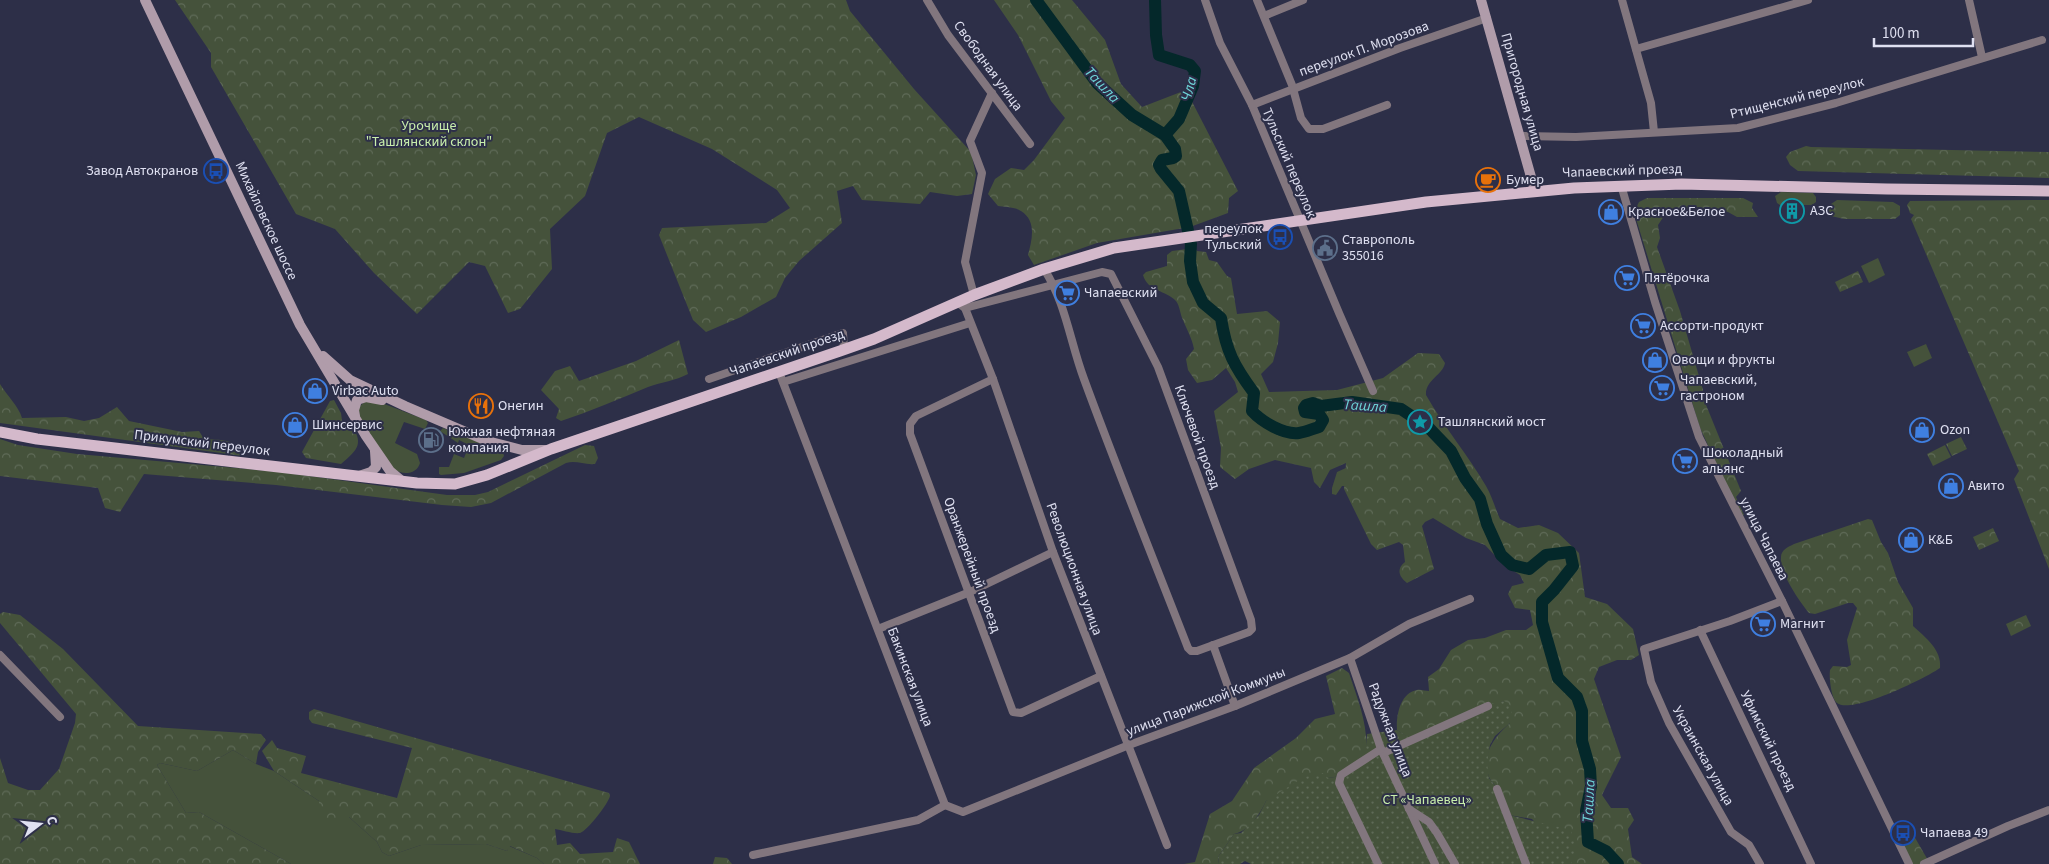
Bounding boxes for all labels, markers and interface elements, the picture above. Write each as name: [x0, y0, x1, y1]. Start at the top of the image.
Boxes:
scale bar: [1874, 15, 1973, 47]
street label: переулок П. Морозова: [1296, 16, 1432, 82]
street label: Свободная улица: [948, 17, 1028, 115]
text: 100 m: [1882, 23, 1920, 44]
street label: Пригородная улица: [1496, 31, 1548, 153]
water label: Ташла: [1079, 62, 1125, 108]
street label: Ртищенский переулок: [1728, 72, 1866, 124]
water label: Чла: [1176, 74, 1202, 104]
street label: Тульский переулок: [1257, 105, 1321, 221]
park label: Урочище "Ташлянский склон": [366, 116, 492, 152]
bus stop icon: Завод Автокранов: [203, 158, 229, 184]
street label: Михайловское шоссе: [230, 158, 302, 284]
street label: Чапаевский проезд: [1562, 159, 1683, 183]
place label: Завод Автокранов: [86, 161, 198, 181]
cafe icon: Бумер: [1475, 167, 1501, 193]
place label: Бумер: [1506, 170, 1544, 190]
building icon: АЗС: [1779, 198, 1805, 224]
shop icon: Красное&Белое: [1598, 199, 1624, 225]
place label: АЗС: [1810, 201, 1833, 221]
place label: Красное&Белое: [1628, 202, 1725, 222]
place label: переулок Тульский: [1204, 219, 1262, 255]
bus stop icon: переулок Тульский: [1267, 224, 1293, 250]
place label: Ставрополь 355016: [1342, 230, 1415, 266]
public building icon: Ставрополь 355016: [1312, 235, 1338, 261]
supermarket icon: Пятёрочка: [1614, 265, 1640, 291]
place label: Пятёрочка: [1644, 268, 1710, 288]
supermarket icon: Чапаевский: [1054, 280, 1080, 306]
place label: Чапаевский: [1084, 283, 1157, 303]
supermarket icon: Ассорти-продукт: [1630, 313, 1656, 339]
place label: Ассорти-продукт: [1660, 316, 1764, 336]
street label: Чапаевский проезд: [727, 324, 848, 382]
shop icon: Овощи и фрукты: [1642, 347, 1668, 373]
place label: Овощи и фрукты: [1672, 350, 1775, 370]
place label: Чапаевский, гастроном: [1680, 370, 1757, 406]
supermarket icon: Чапаевский, гастроном: [1649, 375, 1675, 401]
shop icon: Virbac Auto: [302, 378, 328, 404]
place label: Virbac Auto: [332, 381, 399, 401]
street label: Ключевой проезд: [1169, 382, 1225, 492]
restaurant icon: Онегин: [468, 393, 494, 419]
water label: Ташла: [1343, 394, 1387, 418]
place label: Онегин: [498, 396, 544, 416]
place icon: Ташлянский мост: [1407, 409, 1433, 435]
shop icon: Шинсервис: [282, 412, 308, 438]
place label: Ташлянский мост: [1438, 412, 1546, 432]
place label: Шинсервис: [312, 415, 383, 435]
shop icon: Ozon: [1909, 417, 1935, 443]
place label: Ozon: [1940, 420, 1970, 440]
place label: Южная нефтяная компания: [448, 422, 555, 458]
street label: Прикумский переулок: [133, 425, 271, 461]
fuel station icon: Южная нефтяная компания: [418, 427, 444, 453]
place label: Шоколадный альянс: [1702, 443, 1783, 479]
supermarket icon: Шоколадный альянс: [1672, 448, 1698, 474]
shop icon: Авито: [1938, 473, 1964, 499]
place label: Авито: [1968, 476, 2004, 496]
street label: улица Чапаева: [1734, 494, 1794, 584]
street label: Оранжерейный проезд: [938, 495, 1006, 636]
street label: Революционная улица: [1041, 500, 1107, 638]
shop icon: К&Б: [1898, 527, 1924, 553]
place label: К&Б: [1928, 530, 1953, 550]
supermarket icon: Магнит: [1750, 611, 1776, 637]
place label: Магнит: [1780, 614, 1826, 634]
street label: Бакинская улица: [882, 624, 938, 730]
street label: улица Парижской Коммуны: [1123, 662, 1289, 742]
street label: Радужная улица: [1363, 680, 1417, 780]
street label: Уфимский проезд: [1735, 687, 1801, 795]
street label: Украинская улица: [1667, 703, 1739, 809]
water label: Ташла: [1577, 779, 1601, 823]
park label: СТ «Чапаевец»: [1383, 790, 1471, 810]
north arrow: [15, 799, 65, 849]
text: С: [41, 814, 62, 827]
bus stop icon: Чапаева 49: [1890, 820, 1916, 846]
place label: Чапаева 49: [1920, 823, 1988, 843]

